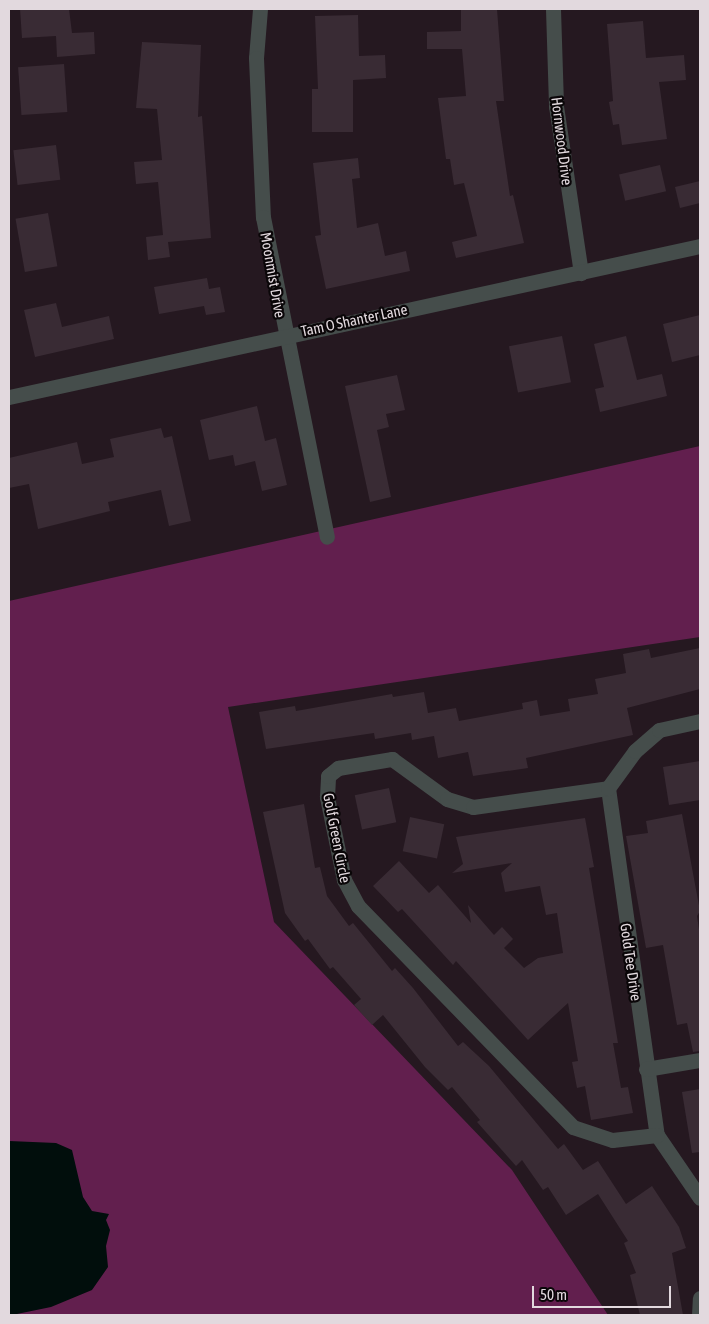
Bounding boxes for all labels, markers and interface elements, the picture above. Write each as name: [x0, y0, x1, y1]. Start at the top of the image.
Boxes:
street label: Hornwood Drive: [548, 96, 576, 186]
street label: Moonmist Drive: [257, 231, 289, 319]
street label: Tam O Shanter Lane: [299, 300, 409, 340]
street label: Golf Green Circle: [319, 792, 355, 884]
street label: Gold Tee Drive: [617, 922, 645, 1002]
scale bar: [534, 1276, 673, 1308]
text: 50 m: [540, 1286, 567, 1303]

